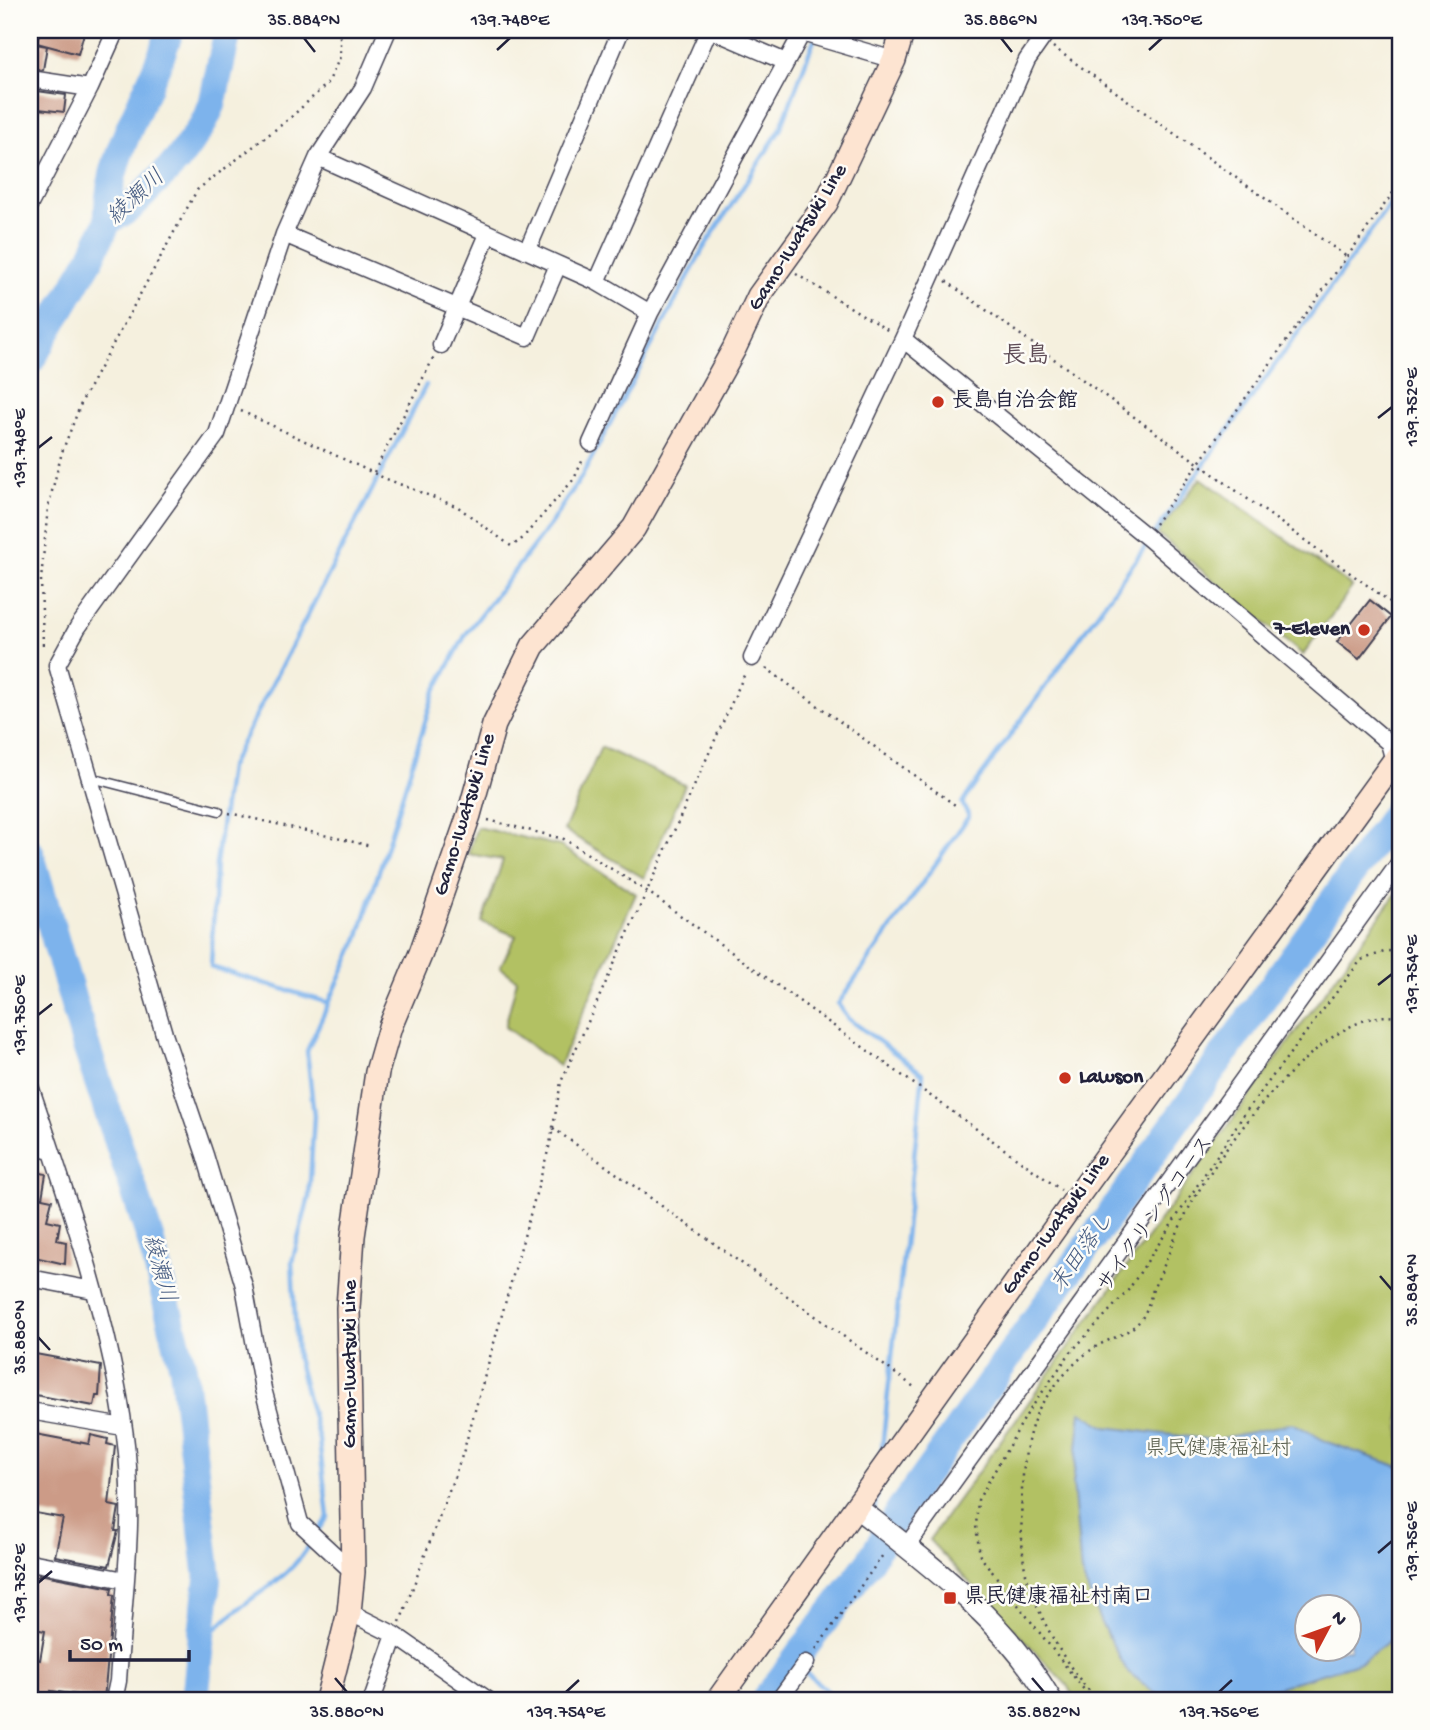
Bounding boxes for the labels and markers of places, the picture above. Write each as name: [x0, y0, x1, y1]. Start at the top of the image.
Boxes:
place label: 長島自治会館: [952, 388, 1078, 415]
marker: 長島自治会館: [930, 394, 946, 410]
place label: 7-Eleven: [1273, 618, 1351, 643]
marker: 7-Eleven: [1356, 622, 1372, 638]
place label: Lawson: [1079, 1066, 1144, 1091]
marker: Lawson: [1057, 1070, 1073, 1086]
place label: 県民健康福祉村南口: [964, 1584, 1153, 1611]
marker: 県民健康福祉村南口: [942, 1590, 958, 1606]

